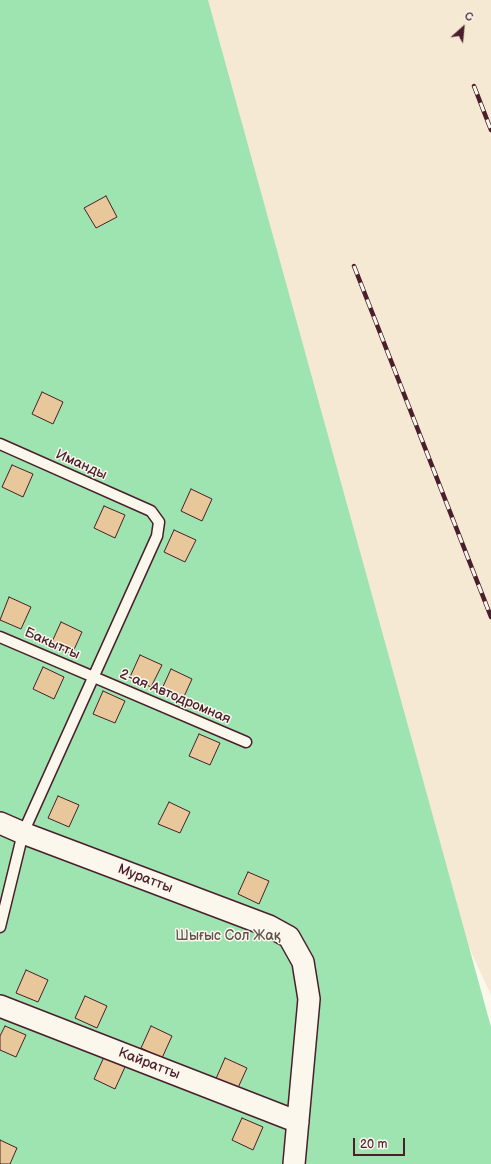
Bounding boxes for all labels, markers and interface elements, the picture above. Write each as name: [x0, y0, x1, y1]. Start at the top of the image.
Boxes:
north arrow: [443, 8, 483, 48]
text: С: [462, 9, 475, 24]
street label: Иманды: [53, 446, 109, 484]
street label: Бакытты: [22, 624, 82, 664]
street label: 2-ая Автодромная: [117, 666, 233, 728]
street label: Муратты: [115, 861, 175, 897]
park label: Шығыс Сол Жақ: [175, 928, 281, 944]
street label: Кайратты: [116, 1045, 182, 1083]
scale bar: [355, 1130, 407, 1156]
text: 20 m: [360, 1137, 387, 1152]

